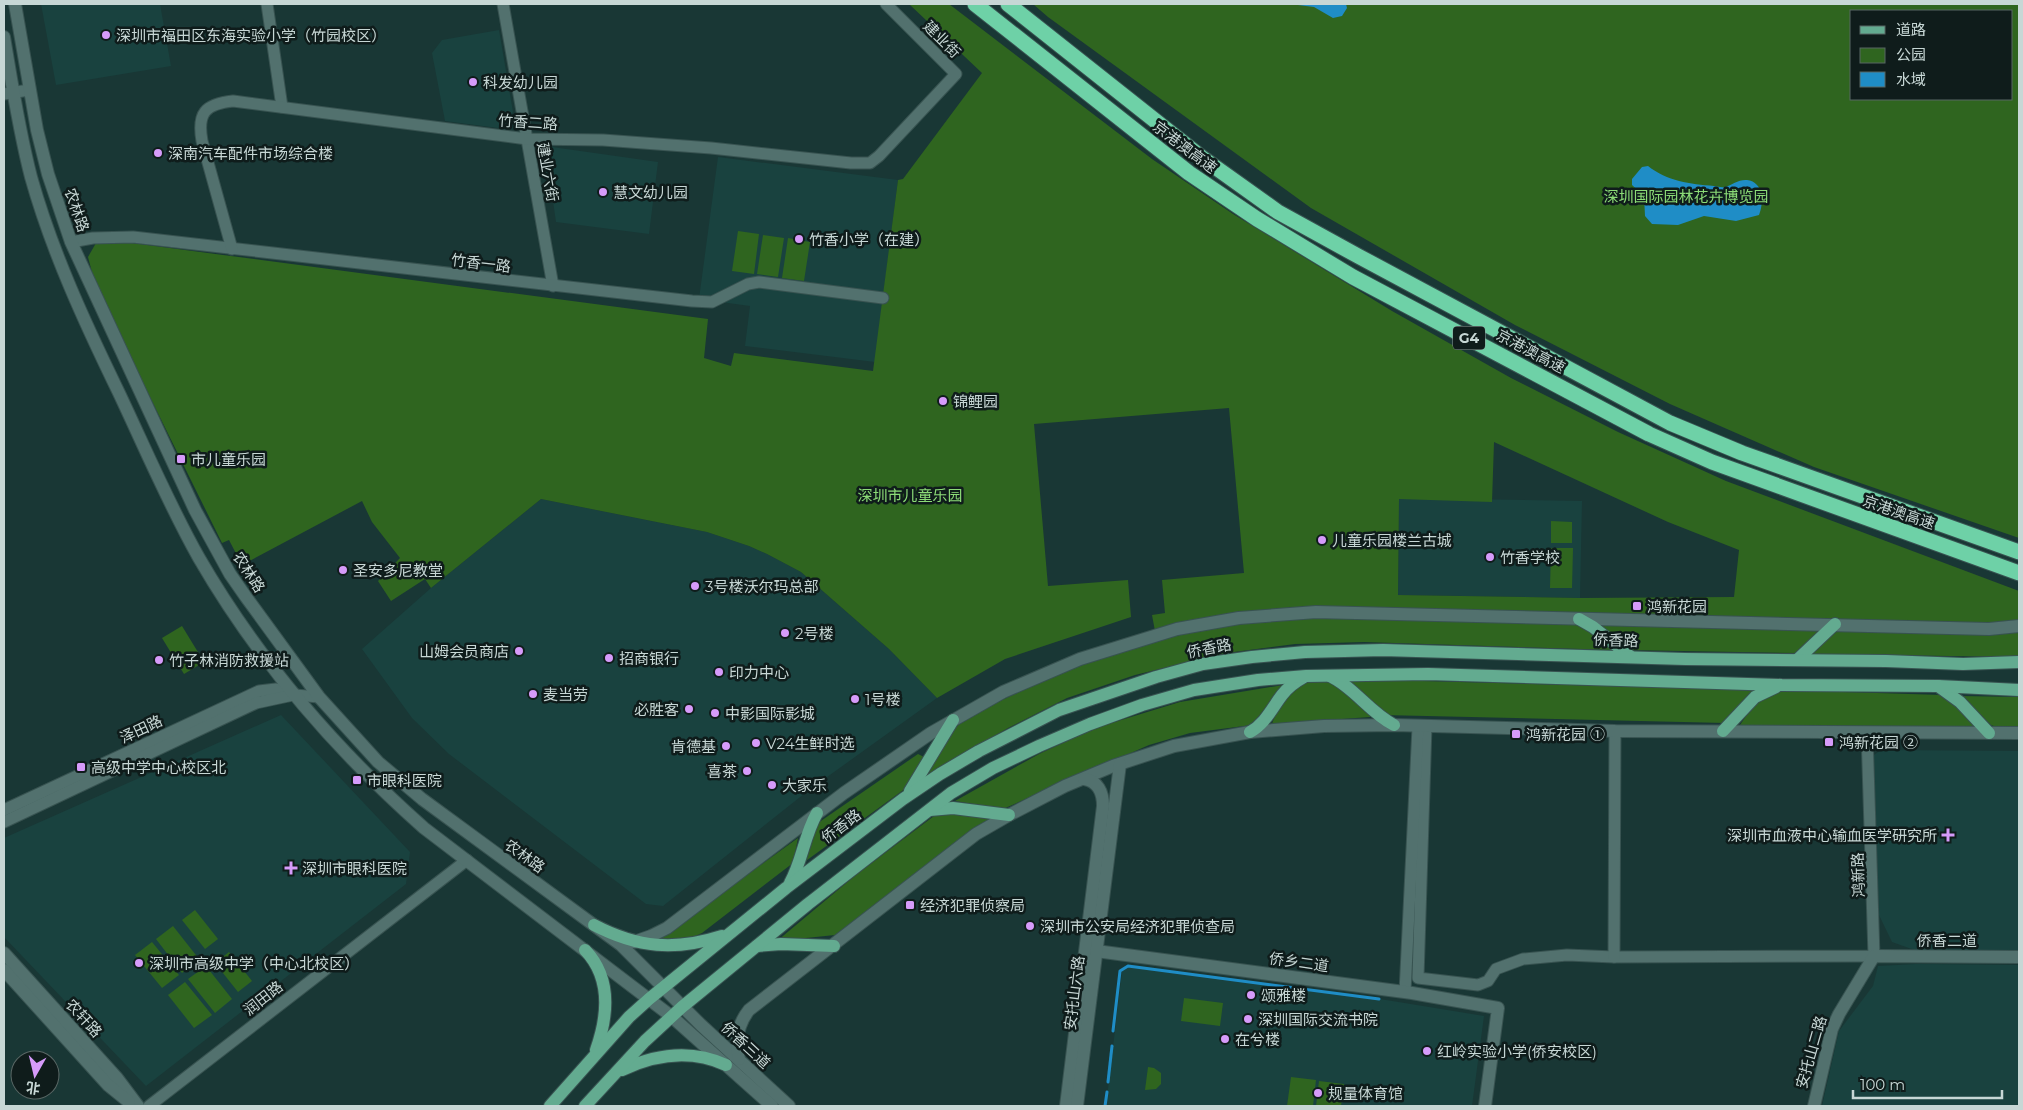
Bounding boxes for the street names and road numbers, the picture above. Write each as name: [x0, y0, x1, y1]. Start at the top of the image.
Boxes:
street label: 建业街: [919, 16, 965, 62]
street label: 竹香二路: [497, 110, 559, 134]
street label: 京港澳高速: [1149, 117, 1221, 177]
street label: 建业六街: [533, 141, 563, 203]
street label: 农林路: [61, 186, 93, 234]
street label: 竹香一路: [450, 250, 512, 276]
street label: 京港澳高速: [1493, 325, 1569, 377]
road number: G4: [1453, 326, 1485, 349]
street label: 京港澳高速: [1860, 491, 1938, 533]
street label: 农林路: [229, 548, 269, 596]
street label: 侨香路: [1593, 630, 1639, 650]
street label: 侨香路: [1185, 634, 1233, 662]
street label: 泽田路: [117, 711, 165, 747]
street label: 侨香路: [817, 805, 865, 847]
street label: 农林路: [501, 835, 549, 877]
street label: 鸿新路: [1848, 852, 1868, 898]
street label: 侨香二道: [1917, 931, 1977, 950]
street label: 侨乡二道: [1268, 948, 1330, 976]
street label: 安托山六路: [1060, 955, 1088, 1031]
street label: 润田路: [239, 977, 287, 1019]
street label: 农轩路: [62, 995, 106, 1041]
street label: 安托山二路: [1792, 1013, 1830, 1091]
street label: 侨香三道: [718, 1018, 774, 1072]

